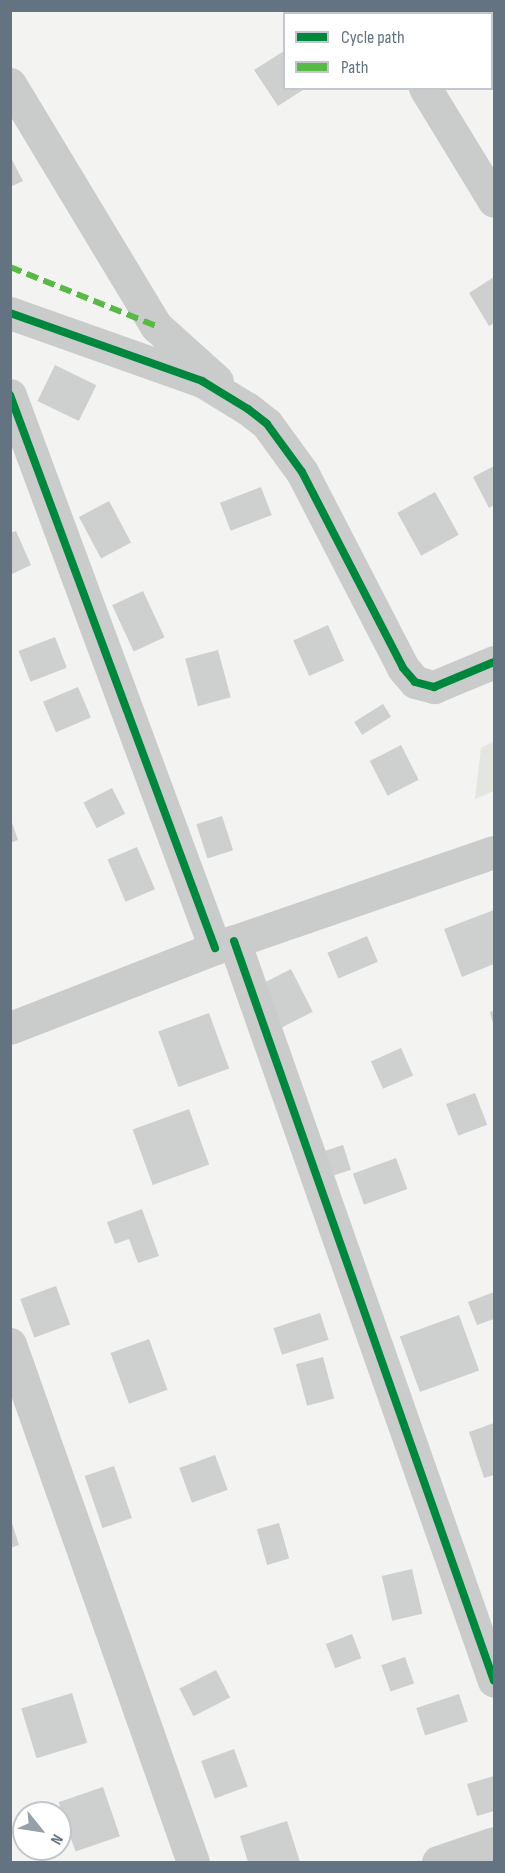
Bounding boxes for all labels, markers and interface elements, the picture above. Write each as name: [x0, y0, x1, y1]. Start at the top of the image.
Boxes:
legend: [283, 12, 493, 90]
text: Cycle path: [341, 27, 405, 48]
text: Path: [341, 57, 369, 78]
north arrow: [12, 1801, 72, 1861]
text: N: [46, 1831, 67, 1848]

